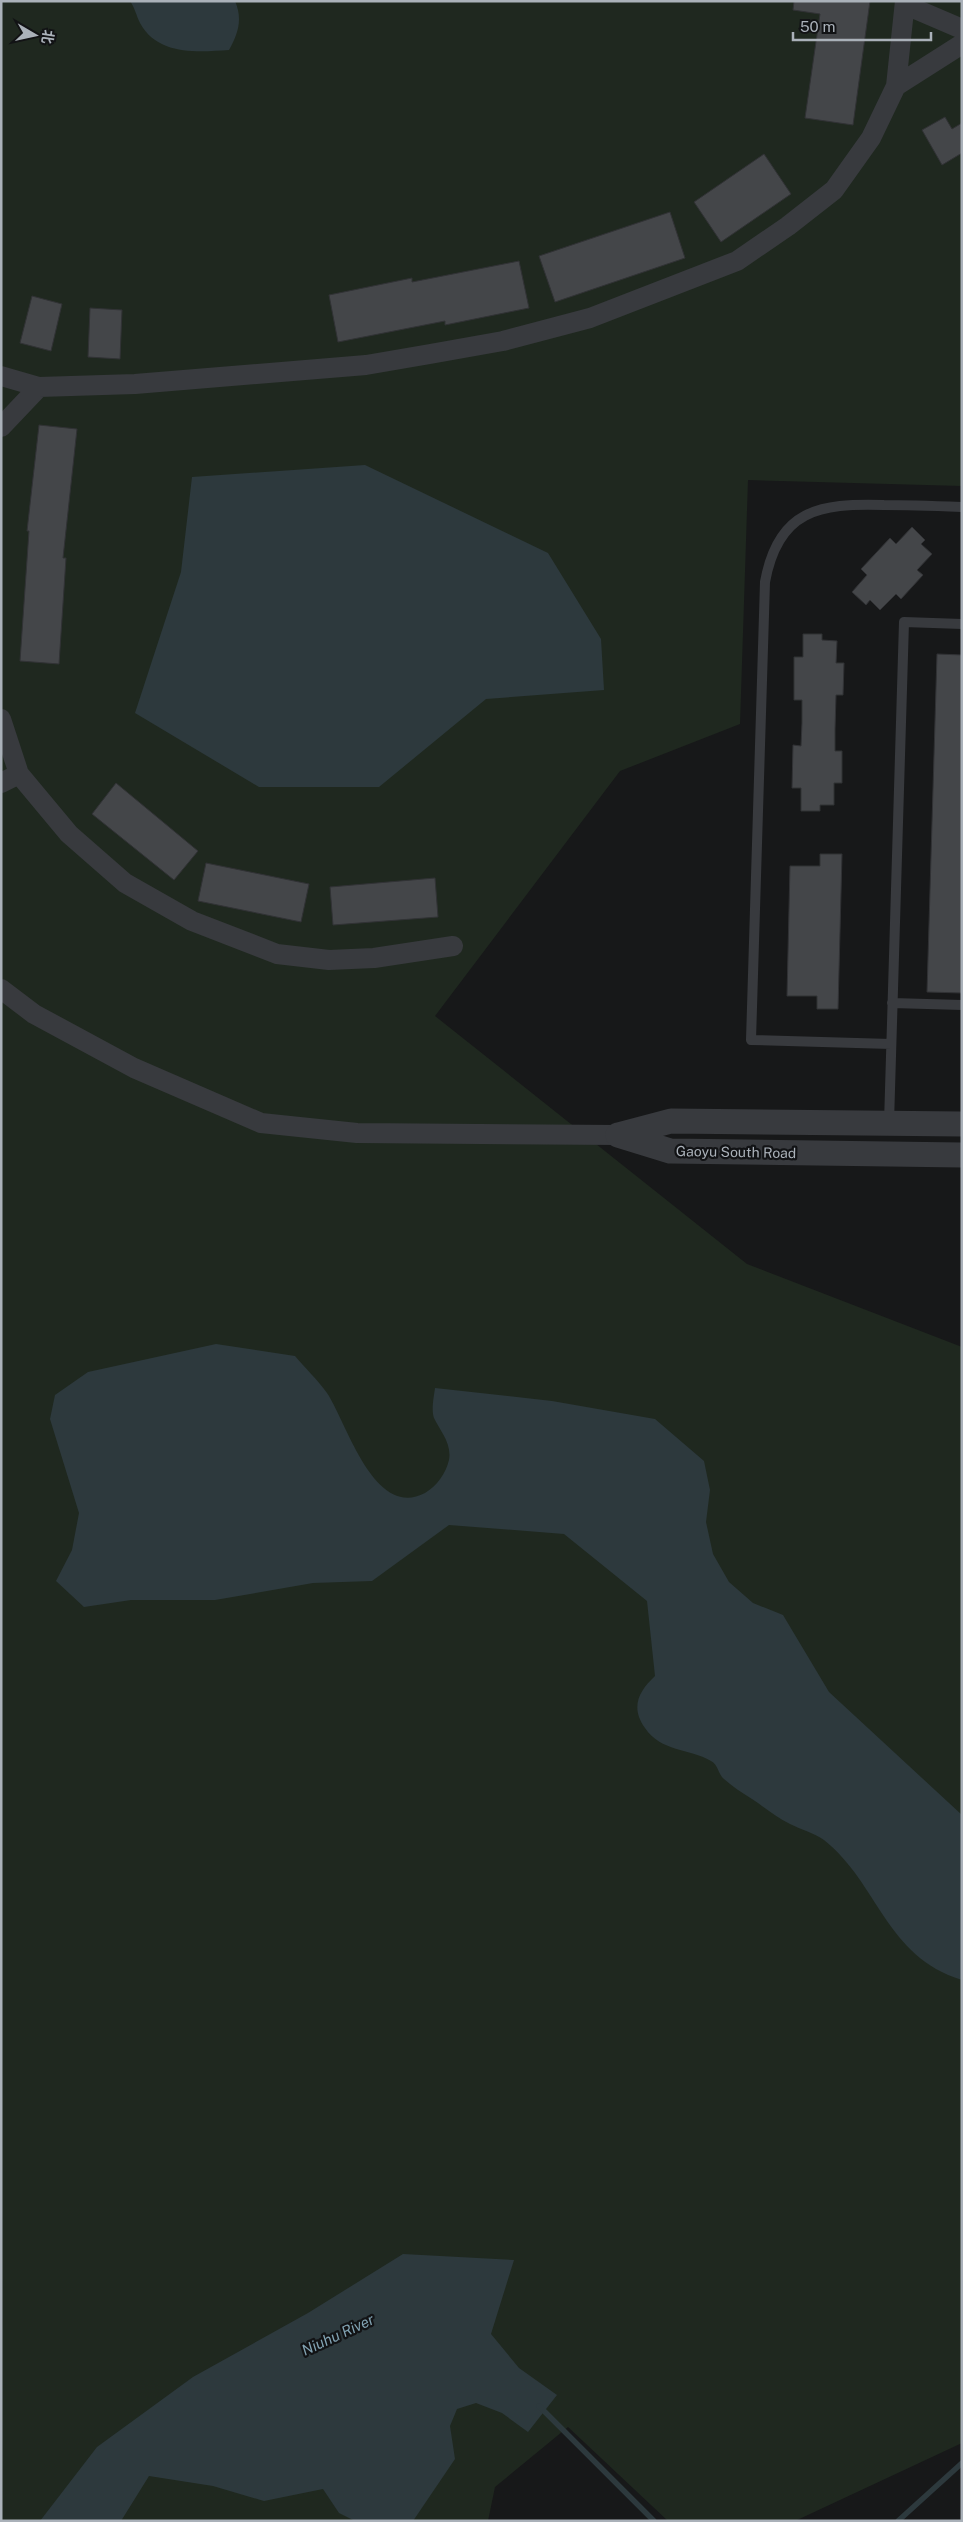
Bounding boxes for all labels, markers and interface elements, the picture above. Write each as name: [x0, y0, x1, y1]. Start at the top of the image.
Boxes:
north arrow: [10, 10, 60, 60]
scale bar: [793, 10, 930, 42]
text: 50 m: [800, 18, 835, 35]
text: 北: [39, 29, 57, 45]
street label: Gaoyu South Road: [676, 1143, 796, 1161]
water label: Niuhu River: [299, 2310, 377, 2359]

